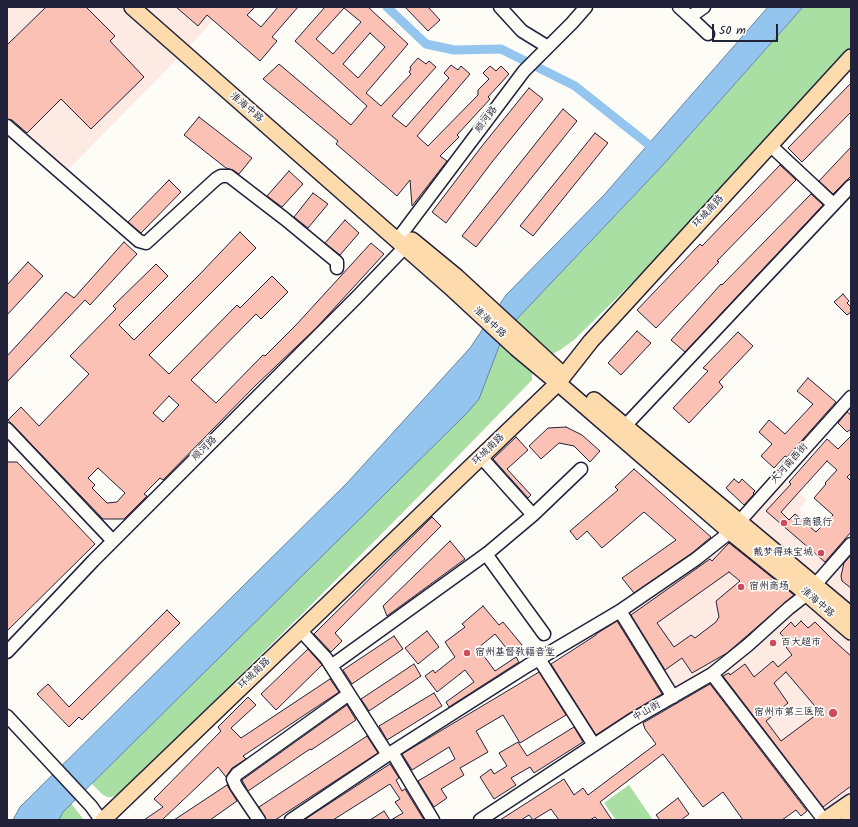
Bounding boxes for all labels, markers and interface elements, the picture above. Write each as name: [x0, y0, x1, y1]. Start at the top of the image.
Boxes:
scale bar: [714, 16, 780, 42]
text: 50 m: [719, 21, 746, 40]
street label: 淮海中路: [227, 90, 265, 126]
street label: 顺河路: [473, 104, 501, 136]
street label: 环城南路: [691, 193, 727, 231]
street label: 淮海中路: [470, 305, 508, 341]
street label: 环城南路: [470, 432, 508, 468]
street label: 顺河路: [190, 434, 220, 464]
street label: 大河南西街: [769, 441, 811, 487]
place label: 工商银行: [792, 517, 832, 529]
marker: 工商银行: [779, 518, 789, 528]
place label: 戴梦得珠宝城: [753, 547, 813, 559]
marker: 戴梦得珠宝城: [816, 548, 826, 558]
place label: 宿州商场: [749, 581, 789, 593]
marker: 宿州商场: [736, 582, 746, 592]
street label: 淮海中路: [798, 585, 836, 621]
place label: 百大超市: [781, 637, 821, 649]
marker: 百大超市: [768, 638, 778, 648]
place label: 宿州基督教福音堂: [475, 647, 555, 659]
marker: 宿州基督教福音堂: [462, 648, 472, 658]
street label: 环城南路: [236, 656, 274, 692]
street label: 中山街: [631, 699, 663, 725]
place label: 宿州市第三医院: [754, 707, 824, 719]
marker: 宿州市第三医院: [827, 707, 839, 719]

